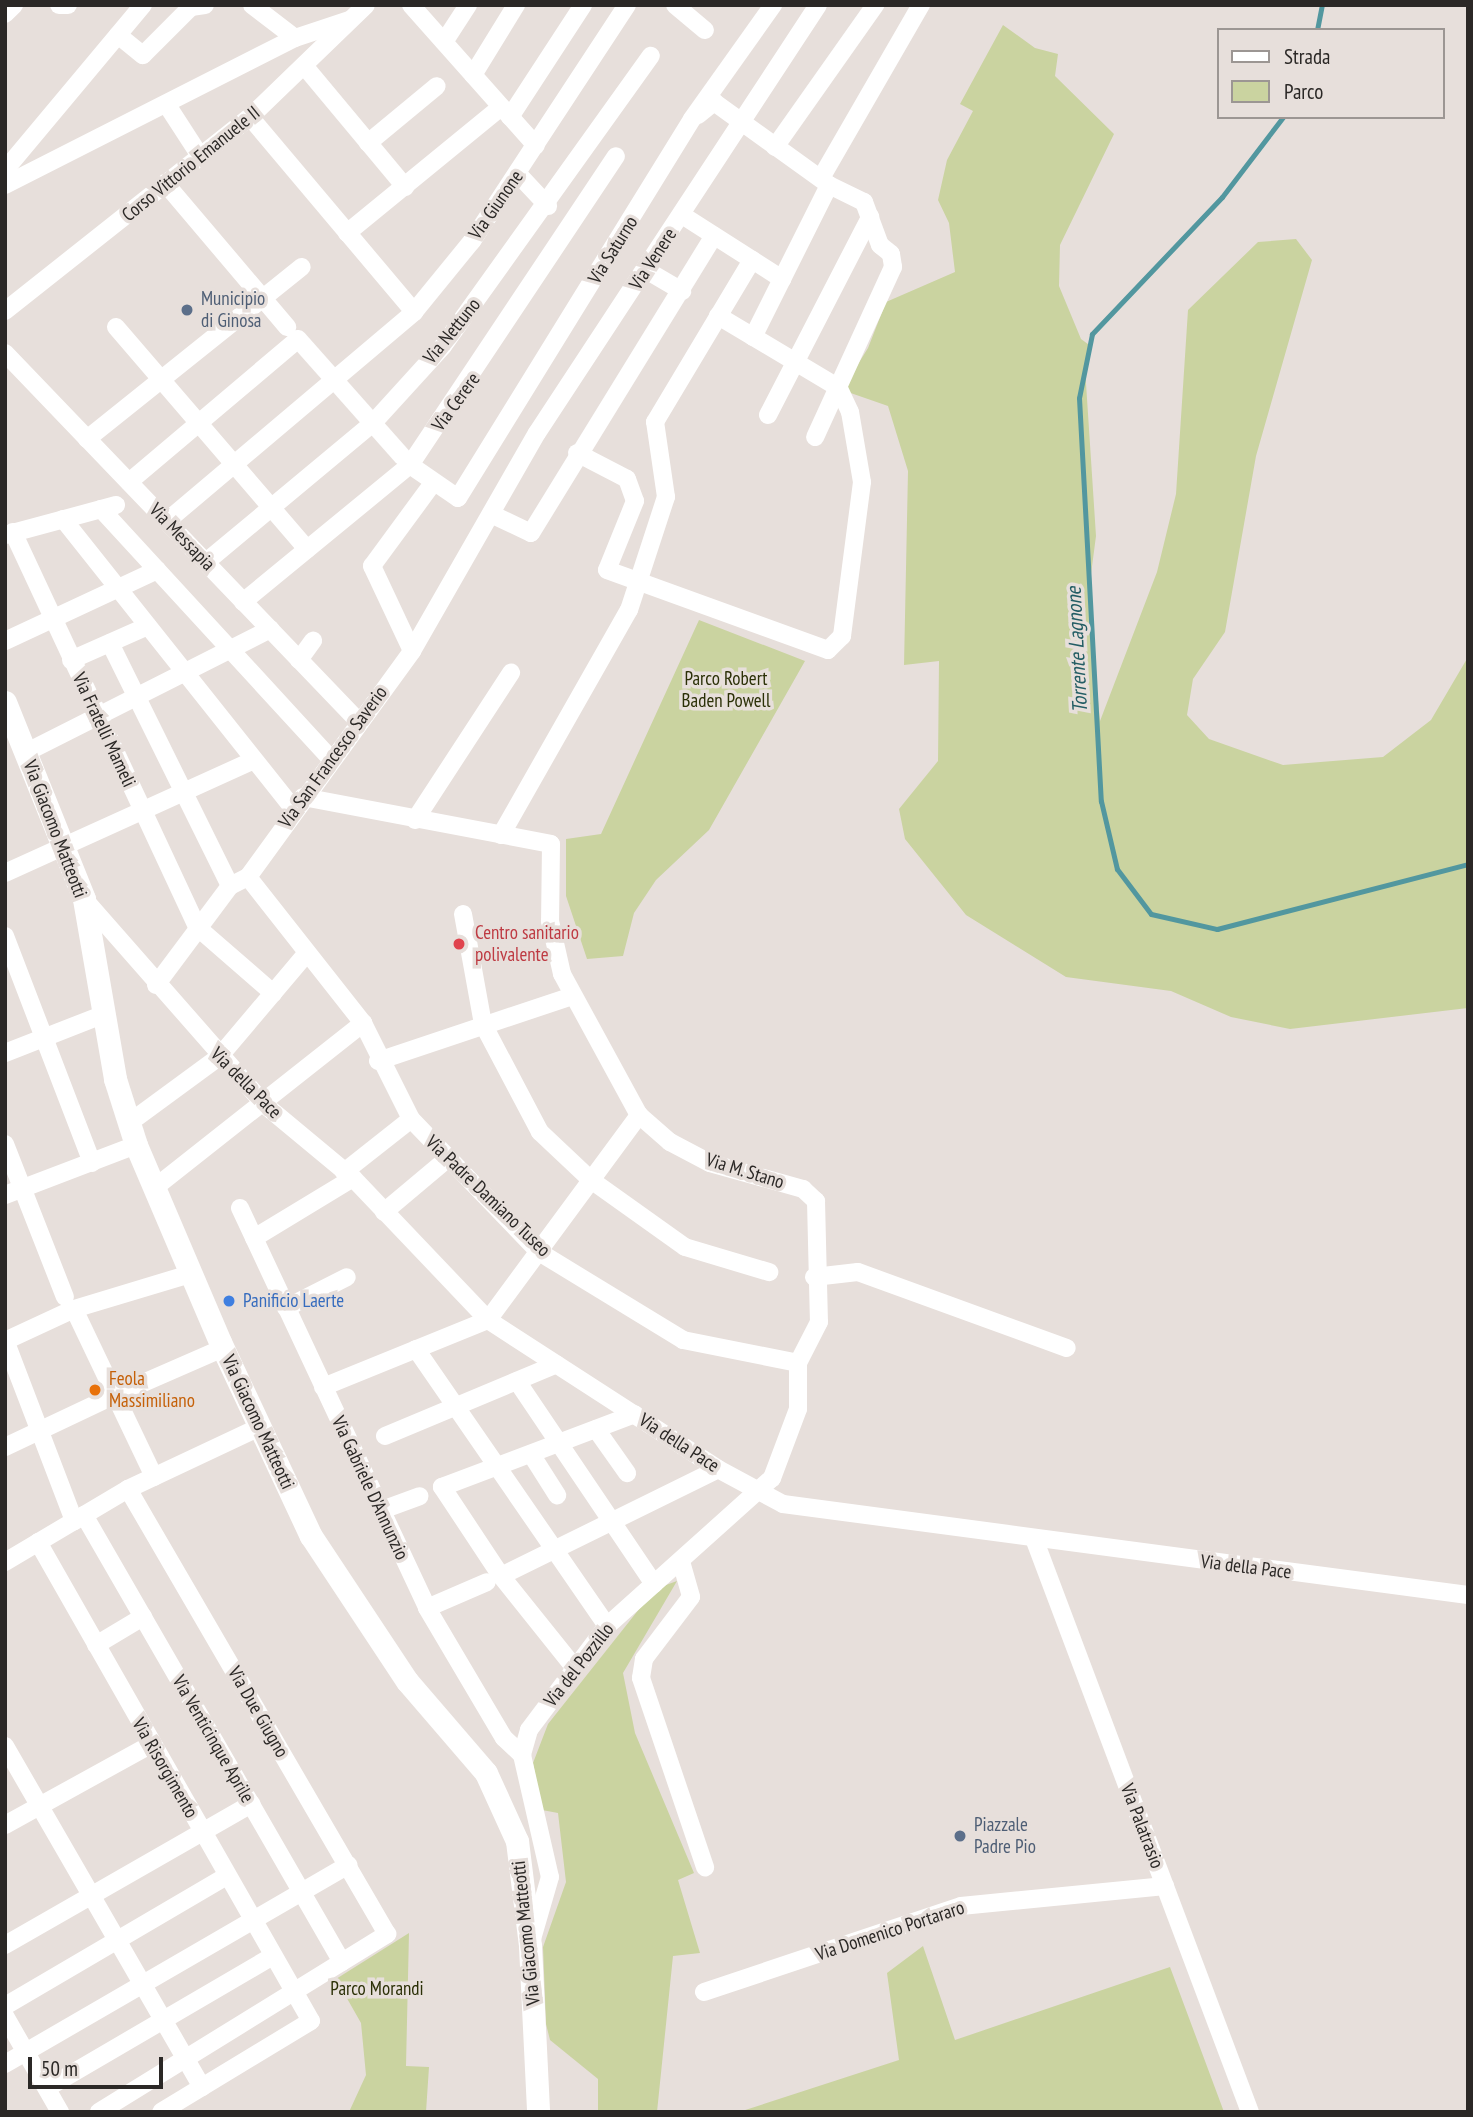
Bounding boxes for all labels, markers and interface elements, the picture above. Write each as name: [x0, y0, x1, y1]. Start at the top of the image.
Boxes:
legend: [1218, 28, 1445, 119]
text: Strada: [1284, 43, 1330, 70]
text: Parco: [1284, 78, 1323, 105]
street label: Corso Vittorio Emanuele II: [117, 101, 265, 227]
street label: Via Giunone: [464, 166, 528, 244]
street label: Via Saturno: [583, 212, 643, 288]
street label: Via Venere: [625, 224, 681, 294]
place label: Municipio di Ginosa: [201, 288, 265, 332]
street label: Via Nettuno: [419, 294, 485, 368]
marker: Municipio di Ginosa: [179, 302, 195, 318]
street label: Via Cerere: [427, 368, 485, 436]
street label: Via Messapia: [144, 499, 220, 575]
water label: Torrente Lagnone: [1061, 586, 1093, 714]
park label: Parco Robert Baden Powell: [682, 668, 770, 712]
street label: Via Fratelli Mameli: [68, 669, 140, 791]
street label: Via San Francesco Saverio: [274, 682, 392, 832]
street label: Via Giacomo Matteotti: [18, 757, 92, 901]
place label: Centro sanitario polivalente: [475, 922, 579, 966]
marker: Centro sanitario polivalente: [449, 934, 469, 954]
street label: Via della Pace: [206, 1043, 286, 1123]
street label: Via Padre Damiano Tuseo: [421, 1130, 555, 1262]
street label: Via M. Stano: [703, 1148, 787, 1194]
place label: Panificio Laerte: [243, 1290, 344, 1312]
marker: Panificio Laerte: [221, 1293, 237, 1309]
street label: Via Giacomo Matteotti: [217, 1351, 299, 1493]
place label: Feola Massimiliano: [109, 1368, 195, 1412]
marker: Feola Massimiliano: [87, 1382, 103, 1398]
street label: Via della Pace: [635, 1409, 723, 1477]
street label: Via Gabriele D'Annunzio: [327, 1413, 413, 1563]
street label: Via della Pace: [1199, 1550, 1293, 1584]
street label: Via del Pozzillo: [539, 1619, 619, 1711]
street label: Via Due Giugno: [223, 1663, 293, 1761]
street label: Via Venticinque Aprile: [167, 1671, 259, 1807]
street label: Via Risorgimento: [127, 1714, 203, 1822]
street label: Via Palatrasio: [1115, 1780, 1169, 1872]
place label: Piazzale Padre Pio: [974, 1814, 1036, 1858]
marker: Piazzale Padre Pio: [952, 1828, 968, 1844]
street label: Via Giacomo Matteotti: [507, 1860, 545, 2006]
street label: Via Domenico Portararo: [813, 1896, 967, 1966]
park label: Parco Morandi: [330, 1978, 424, 2000]
scale bar: [32, 2044, 166, 2088]
text: 50 m: [41, 2055, 78, 2082]

